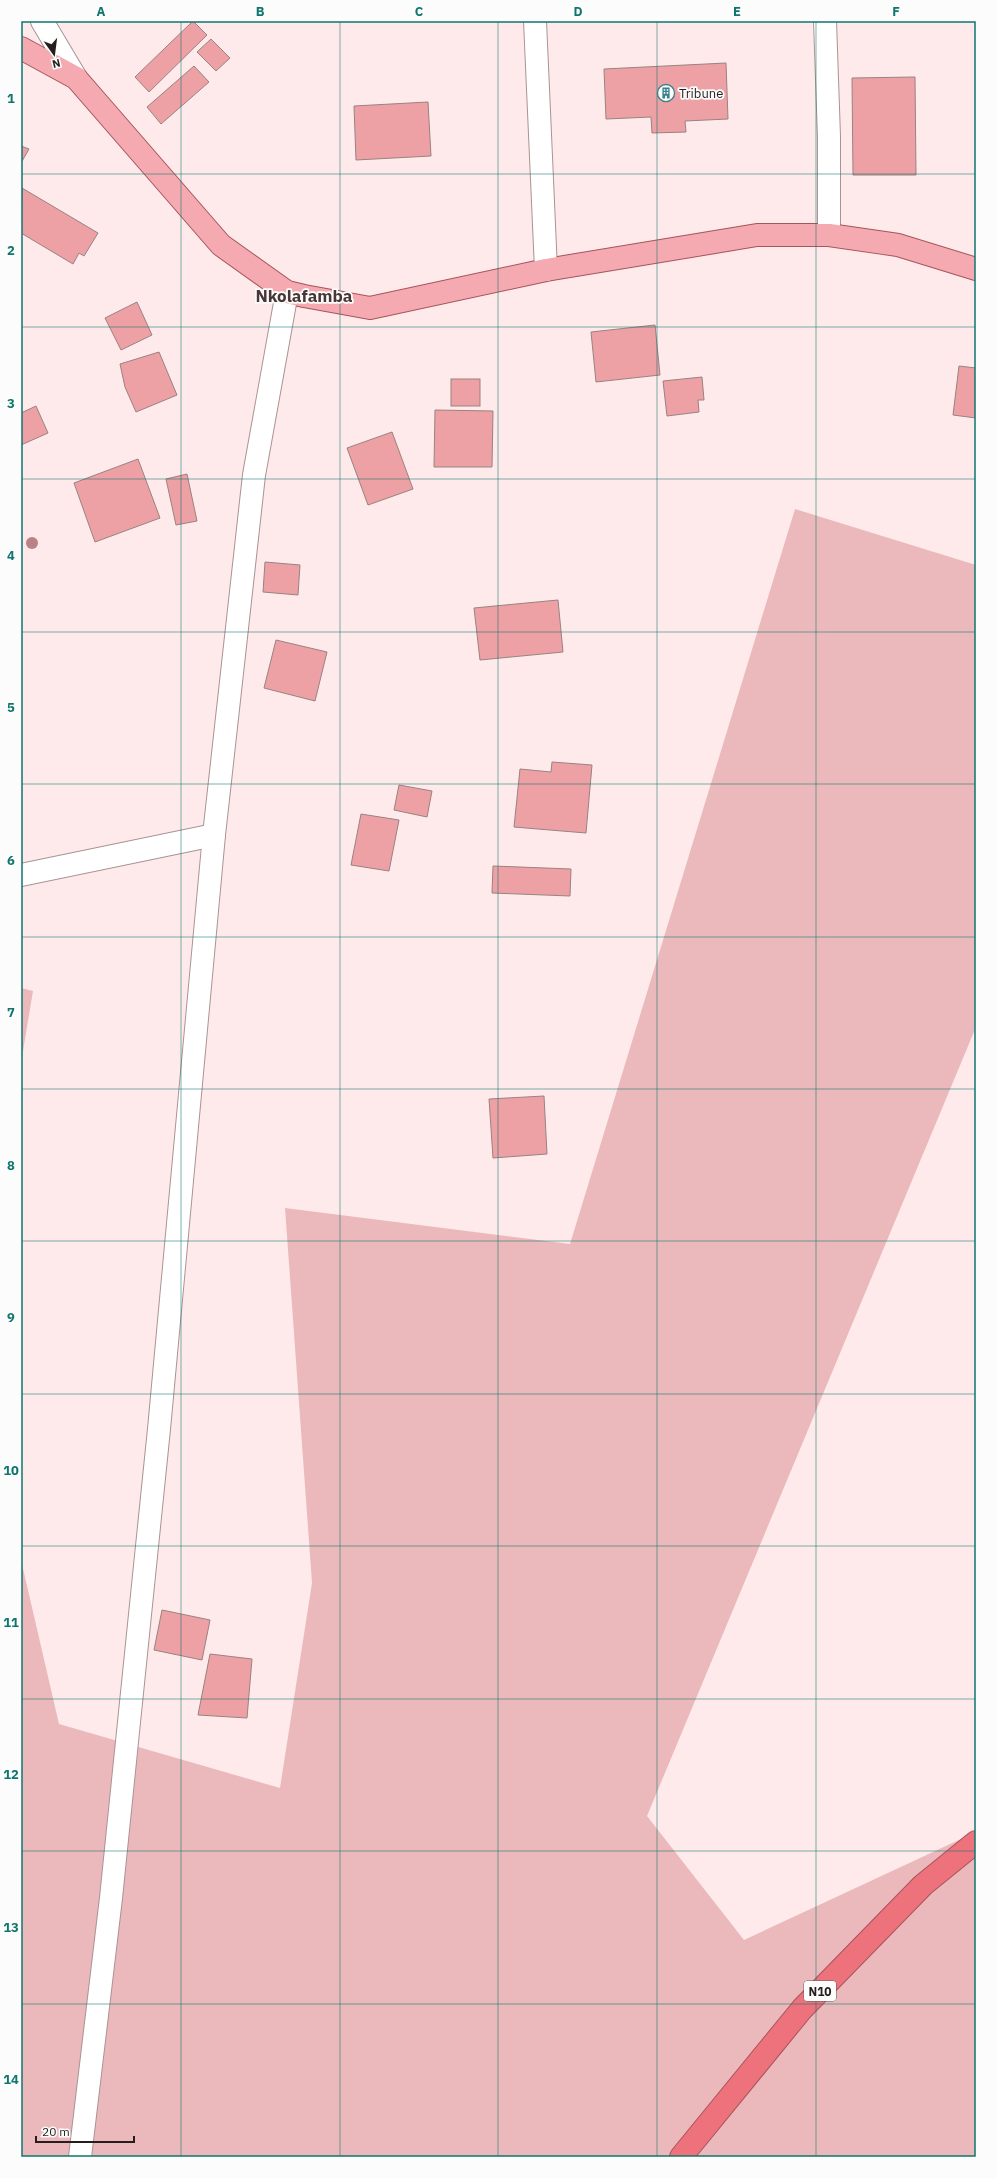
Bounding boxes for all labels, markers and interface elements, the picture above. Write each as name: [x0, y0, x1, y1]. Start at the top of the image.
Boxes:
text: A: [97, 3, 106, 20]
text: B: [256, 3, 265, 20]
text: C: [415, 3, 424, 20]
text: D: [573, 3, 583, 20]
text: E: [733, 3, 741, 20]
text: F: [892, 3, 900, 20]
north arrow: [34, 34, 74, 74]
text: N: [51, 56, 62, 71]
building icon: Tribune: [656, 83, 676, 103]
place label: Tribune: [679, 85, 723, 102]
text: 1: [7, 90, 15, 107]
text: 2: [7, 242, 15, 259]
district label: Nkolafamba: [255, 285, 353, 307]
text: 3: [7, 395, 15, 412]
text: 4: [7, 547, 15, 564]
text: 5: [7, 699, 15, 716]
text: 6: [7, 852, 15, 869]
text: 7: [7, 1004, 15, 1021]
text: 8: [7, 1157, 15, 1174]
text: 9: [7, 1309, 15, 1326]
text: 10: [3, 1462, 19, 1479]
text: 11: [3, 1614, 19, 1631]
text: 12: [3, 1766, 19, 1783]
text: 13: [3, 1919, 19, 1936]
road number: N10: [804, 1981, 836, 2001]
text: 14: [3, 2071, 19, 2088]
scale bar: [36, 2118, 134, 2144]
text: 20 m: [42, 2124, 70, 2139]

